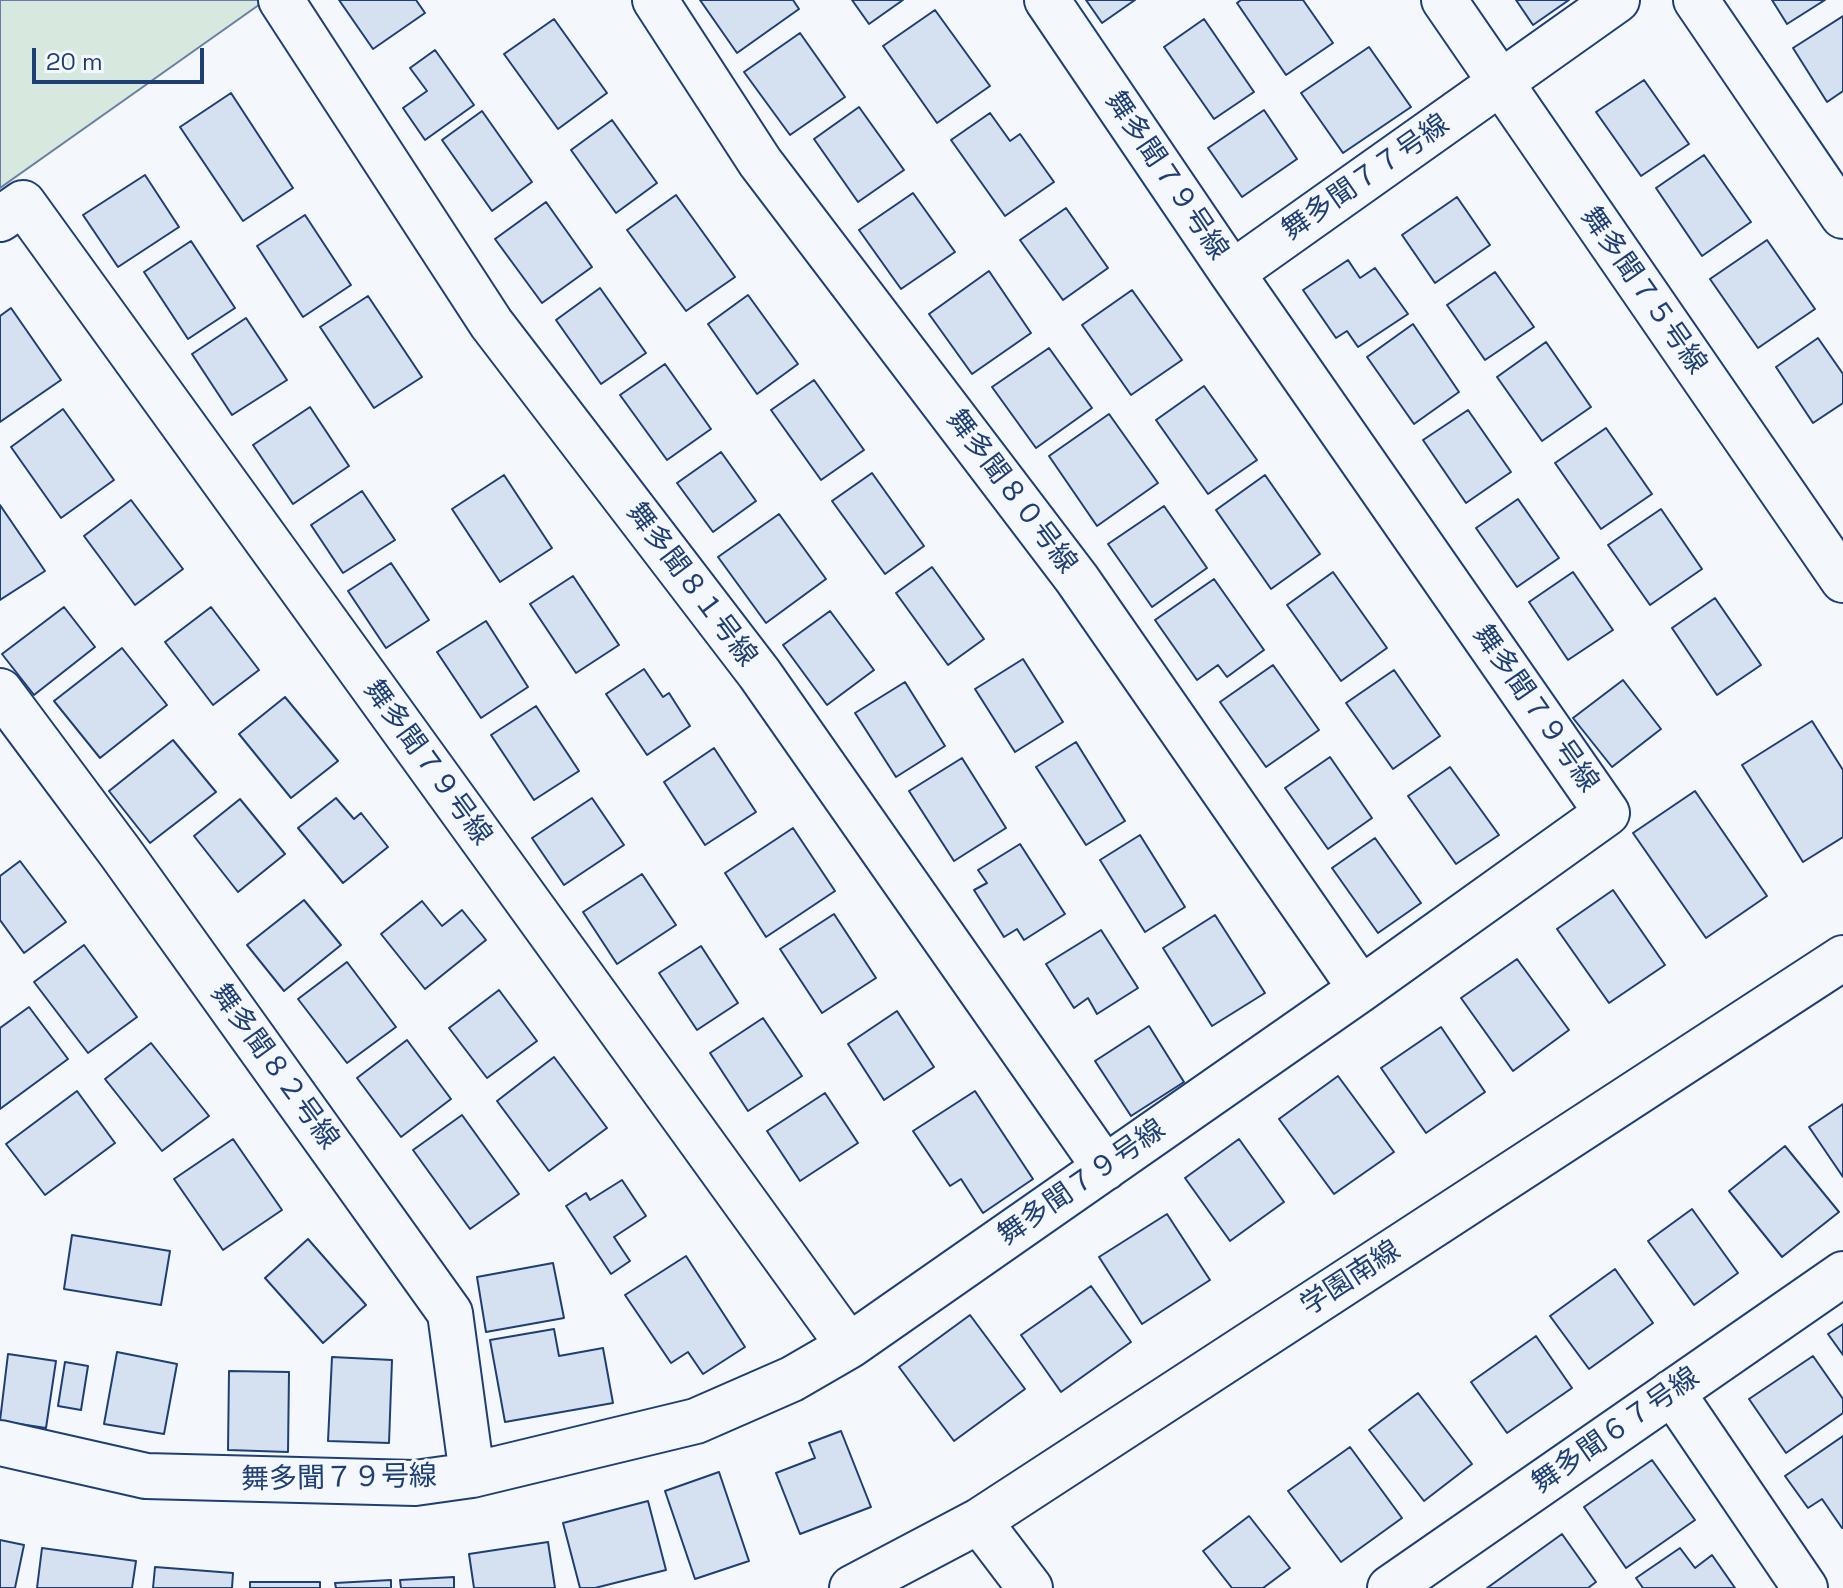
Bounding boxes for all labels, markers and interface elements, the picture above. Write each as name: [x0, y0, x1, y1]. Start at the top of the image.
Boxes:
scale bar: [36, 32, 208, 82]
text: 20 m: [46, 46, 103, 77]
street label: 舞多聞７９号線: [1097, 85, 1235, 267]
street label: 舞多聞７７号線: [1276, 108, 1456, 248]
street label: 舞多聞７５号線: [1573, 201, 1713, 381]
street label: 舞多聞８０号線: [939, 404, 1083, 580]
street label: 舞多聞８１号線: [619, 497, 763, 673]
street label: 舞多聞７９号線: [1465, 619, 1605, 799]
street label: 舞多聞７９号線: [356, 674, 498, 852]
street label: 舞多聞８２号線: [203, 978, 345, 1156]
street label: 舞多聞７９号線: [992, 1113, 1172, 1253]
street label: 学園南線: [1295, 1234, 1407, 1324]
street label: 舞多聞６７号線: [1526, 1361, 1706, 1501]
street label: 舞多聞７９号線: [241, 1460, 437, 1498]

